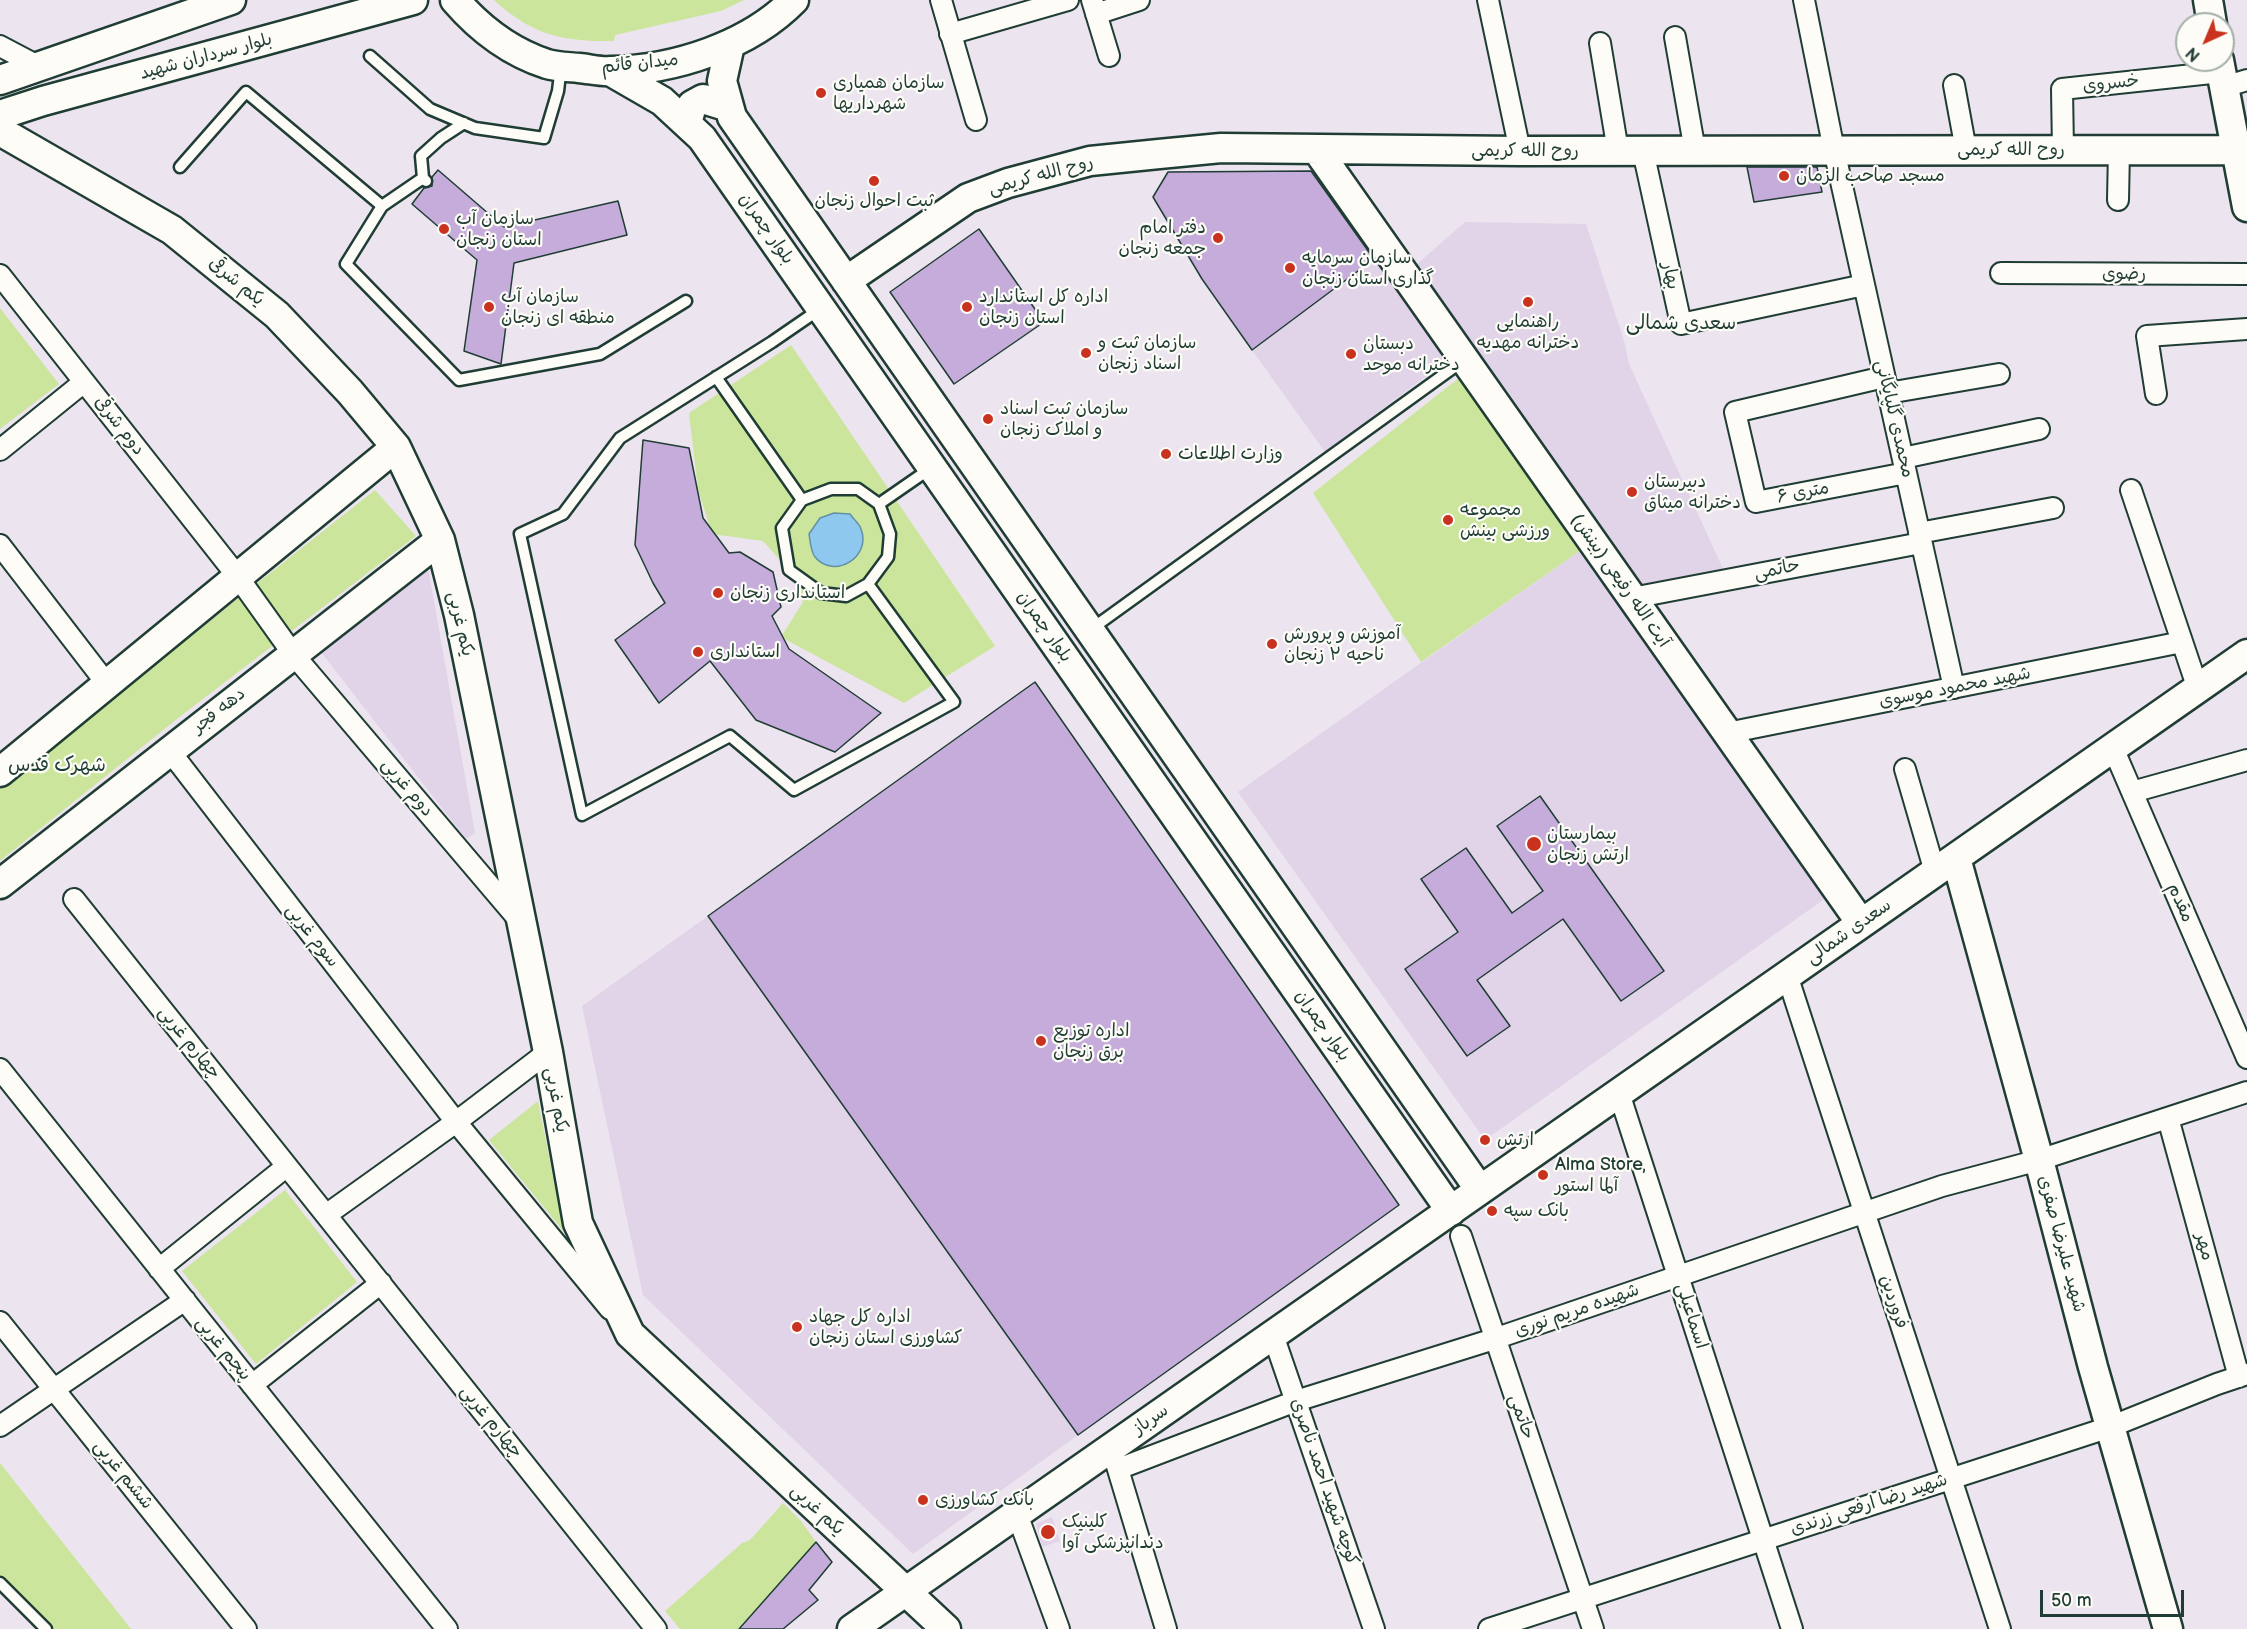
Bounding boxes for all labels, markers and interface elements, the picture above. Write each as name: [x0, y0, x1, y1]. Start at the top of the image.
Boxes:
north arrow: [2175, 12, 2235, 72]
street label: بلوار سرداران شهید: [137, 29, 275, 85]
text: N: [2183, 43, 2204, 65]
street label: میدان قائم: [600, 49, 680, 79]
street label: خسروی: [2082, 70, 2140, 98]
place label: سازمان همیاری شهرداریها: [833, 72, 945, 115]
marker: سازمان همیاری شهرداریها: [814, 86, 828, 100]
street label: روح الله کریمی: [1957, 139, 2065, 161]
street label: روح الله کریمی: [1471, 140, 1579, 162]
street label: روح الله کریمی: [986, 152, 1096, 200]
place label: مسجد صاحب الزمان: [1796, 165, 1945, 187]
marker: مسجد صاحب الزمان: [1777, 169, 1791, 183]
marker: ثبت احوال زنجان: [867, 174, 881, 188]
street label: بلوار چمران: [734, 189, 798, 269]
place label: ثبت احوال زنجان: [814, 190, 934, 212]
place label: سازمان آب استان زنجان: [456, 208, 542, 250]
place label: دفتر امام جمعه زنجان: [1119, 217, 1206, 260]
marker: سازمان آب استان زنجان: [437, 222, 451, 236]
marker: دفتر امام جمعه زنجان: [1211, 231, 1225, 245]
place label: سازمان سرمایه گذاری استان زنجان: [1302, 247, 1434, 290]
street label: یکم شرقی: [204, 253, 268, 311]
street label: بهار: [1657, 260, 1683, 292]
marker: سازمان سرمایه گذاری استان زنجان: [1283, 261, 1297, 275]
street label: رضوی: [2102, 263, 2146, 285]
place label: سازمان آب منطقه ای زنجان: [501, 286, 615, 328]
place label: اداره کل استاندارد استان زنجان: [979, 286, 1108, 328]
marker: راهنمایی دخترانه مهدیه: [1521, 295, 1535, 309]
marker: سازمان آب منطقه ای زنجان: [482, 300, 496, 314]
marker: اداره کل استاندارد استان زنجان: [960, 300, 974, 314]
place label: راهنمایی دخترانه مهدیه: [1477, 311, 1579, 354]
district label: سعدی شمالی: [1626, 312, 1736, 336]
place label: سازمان ثبت و اسناد زنجان: [1098, 332, 1197, 374]
place label: دبستان دخترانه موحد: [1363, 333, 1460, 376]
marker: سازمان ثبت و اسناد زنجان: [1079, 346, 1093, 360]
marker: دبستان دخترانه موحد: [1344, 347, 1358, 361]
street label: محمدی گلپایگانی: [1870, 358, 1918, 480]
street label: دوم شرقی: [89, 392, 149, 460]
place label: سازمان ثبت اسناد و املاک زنجان: [1000, 398, 1128, 440]
marker: سازمان ثبت اسناد و املاک زنجان: [981, 412, 995, 426]
place label: وزارت اطلاعات: [1178, 443, 1283, 465]
marker: وزارت اطلاعات: [1159, 447, 1173, 461]
place label: دبیرستان دخترانه میثاق: [1644, 471, 1741, 514]
street label: ۶ متری: [1775, 477, 1831, 509]
marker: دبیرستان دخترانه میثاق: [1625, 485, 1639, 499]
place label: مجموعه ورزشی بینش: [1460, 499, 1550, 542]
street label: آیت الله رفیعی (بینش): [1566, 510, 1674, 652]
marker: مجموعه ورزشی بینش: [1441, 513, 1455, 527]
street label: حاتمی: [1752, 555, 1802, 585]
place label: استانداری زنجان: [730, 582, 845, 604]
marker: استانداری زنجان: [711, 586, 725, 600]
street label: بلوار چمران: [1012, 587, 1076, 667]
street label: یکم غربی: [442, 590, 478, 658]
place label: آموزش و پرورش ناحیه ۲ زنجان: [1284, 623, 1400, 666]
marker: آموزش و پرورش ناحیه ۲ زنجان: [1265, 637, 1279, 651]
place label: استانداری: [710, 641, 780, 663]
marker: استانداری: [691, 645, 705, 659]
street label: شهید محمود موسوی: [1877, 663, 2033, 713]
street label: دهه فجر: [188, 683, 250, 739]
district label: شهرک قدس: [8, 754, 106, 778]
street label: دوم غربی: [376, 754, 438, 822]
place label: بیمارستان ارتش زنجان: [1547, 823, 1629, 866]
marker: بیمارستان ارتش زنجان: [1525, 835, 1543, 853]
street label: مقدم: [2162, 880, 2198, 926]
street label: سعدی شمالی: [1802, 895, 1896, 969]
street label: سوم غربی: [281, 900, 343, 972]
street label: بلوار چمران: [1290, 986, 1354, 1066]
street label: چهارم غربی: [153, 1002, 225, 1084]
place label: اداره توزیع برق زنجان: [1053, 1020, 1130, 1062]
marker: اداره توزیع برق زنجان: [1034, 1034, 1048, 1048]
street label: یکم غربی: [540, 1066, 572, 1134]
place label: ارتش: [1497, 1129, 1534, 1151]
marker: ارتش: [1478, 1133, 1492, 1147]
place label: Alma Store, آلما استور: [1555, 1154, 1646, 1196]
marker: Alma Store, آلما استور: [1536, 1168, 1550, 1182]
street label: شهید علیرضا صفری: [2032, 1173, 2090, 1315]
place label: بانک سپه: [1504, 1200, 1569, 1222]
marker: بانک سپه: [1485, 1204, 1499, 1218]
street label: مهر: [2190, 1231, 2218, 1263]
street label: فروردین: [1874, 1272, 1912, 1332]
street label: شهیده مریم نوری: [1512, 1280, 1642, 1342]
street label: اسماعیلی: [1670, 1280, 1712, 1352]
place label: اداره کل جهاد کشاورزی استان زنجان: [809, 1306, 963, 1348]
street label: پنجم غربی: [191, 1312, 255, 1386]
marker: اداره کل جهاد کشاورزی استان زنجان: [790, 1320, 804, 1334]
street label: چهارم غربی: [455, 1381, 527, 1463]
street label: حاتمی: [1503, 1392, 1539, 1442]
street label: کوچه شهید احمد ناصری: [1285, 1396, 1363, 1568]
street label: سرباز: [1129, 1400, 1173, 1440]
street label: ششم غربی: [89, 1436, 157, 1514]
street label: شهید رضا ارفعی زرندی: [1788, 1469, 1950, 1541]
street label: یکم غربی: [786, 1480, 848, 1540]
place label: بانک کشاورزی: [935, 1489, 1034, 1511]
marker: بانک کشاورزی: [916, 1493, 930, 1507]
place label: کلینیک دندانپزشکی آوا: [1062, 1511, 1164, 1553]
marker: کلینیک دندانپزشکی آوا: [1039, 1523, 1057, 1541]
scale bar: [2043, 1578, 2187, 1616]
text: 50 m: [2051, 1590, 2092, 1611]

